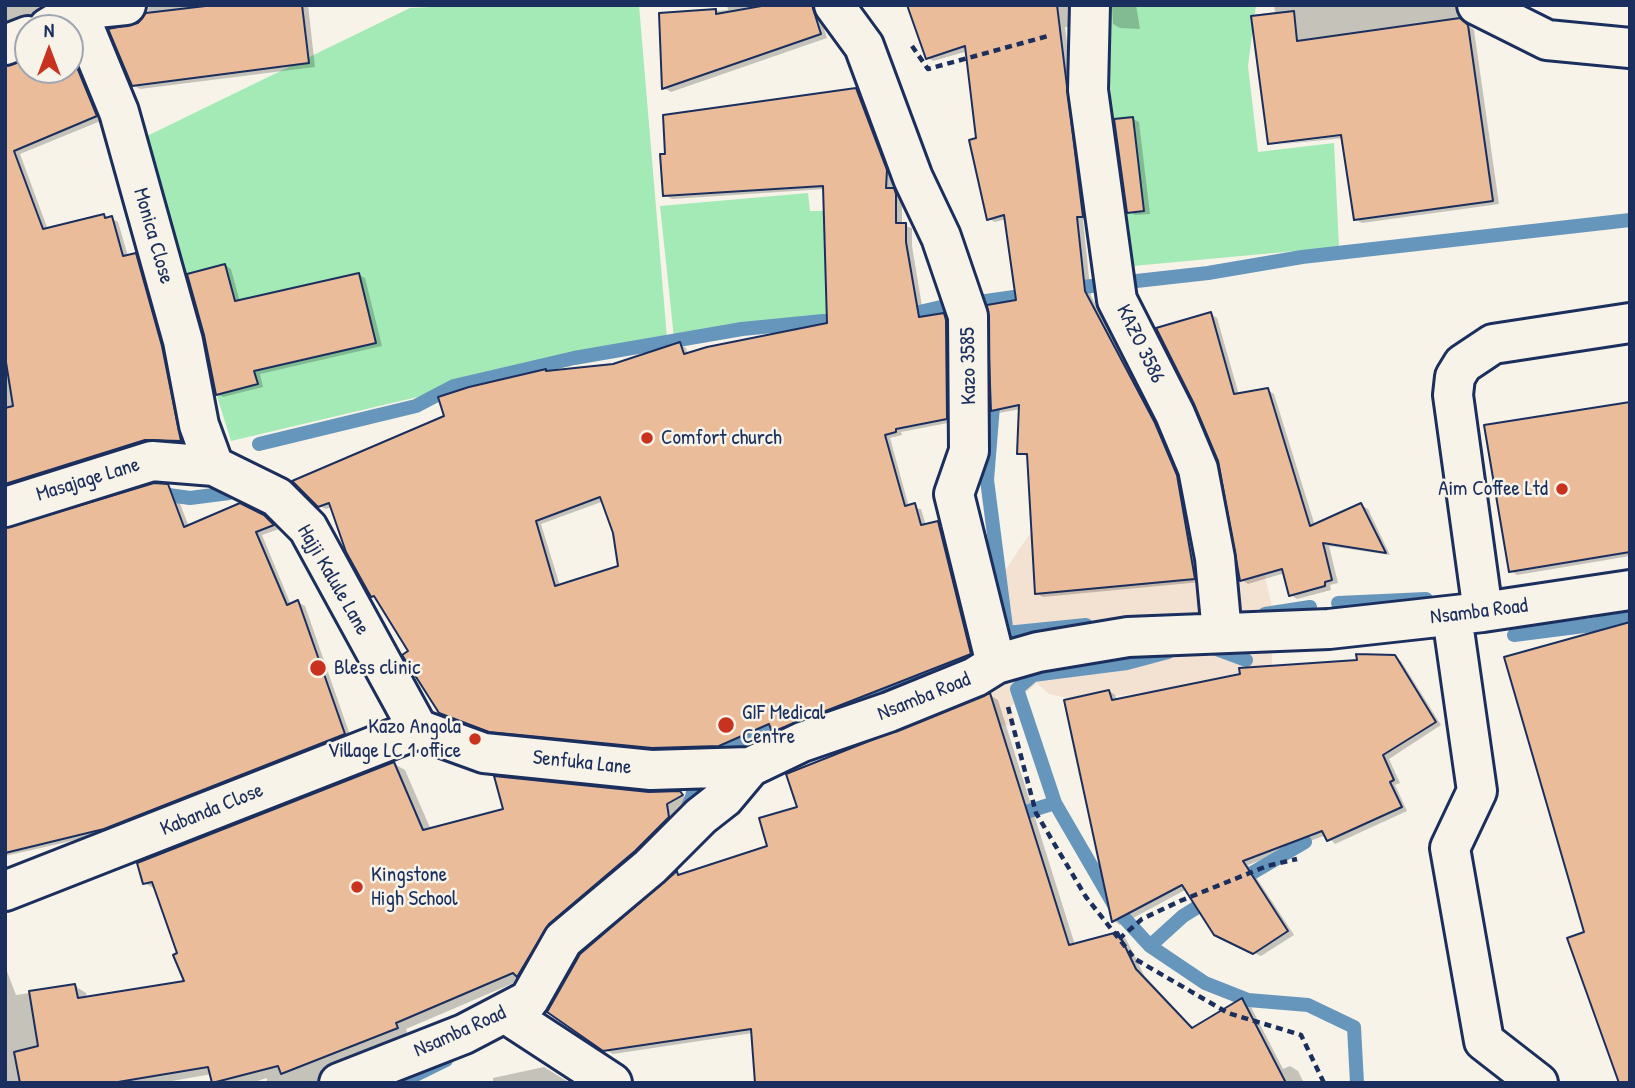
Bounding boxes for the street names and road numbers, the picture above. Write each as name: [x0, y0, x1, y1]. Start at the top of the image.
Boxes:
street label: Monica Close: [127, 185, 179, 287]
street label: KAZO 3586: [1110, 301, 1170, 387]
street label: Kazo 3585: [956, 327, 982, 405]
street label: Masajage Lane: [33, 452, 143, 508]
street label: Hajji Kalule Lane: [291, 520, 375, 640]
street label: Nsamba Road: [1429, 594, 1529, 630]
street label: Nsamba Road: [874, 667, 974, 727]
street label: Senfuka Lane: [531, 745, 633, 781]
street label: Kabanda Close: [157, 778, 267, 842]
street label: Nsamba Road: [410, 1001, 510, 1063]

